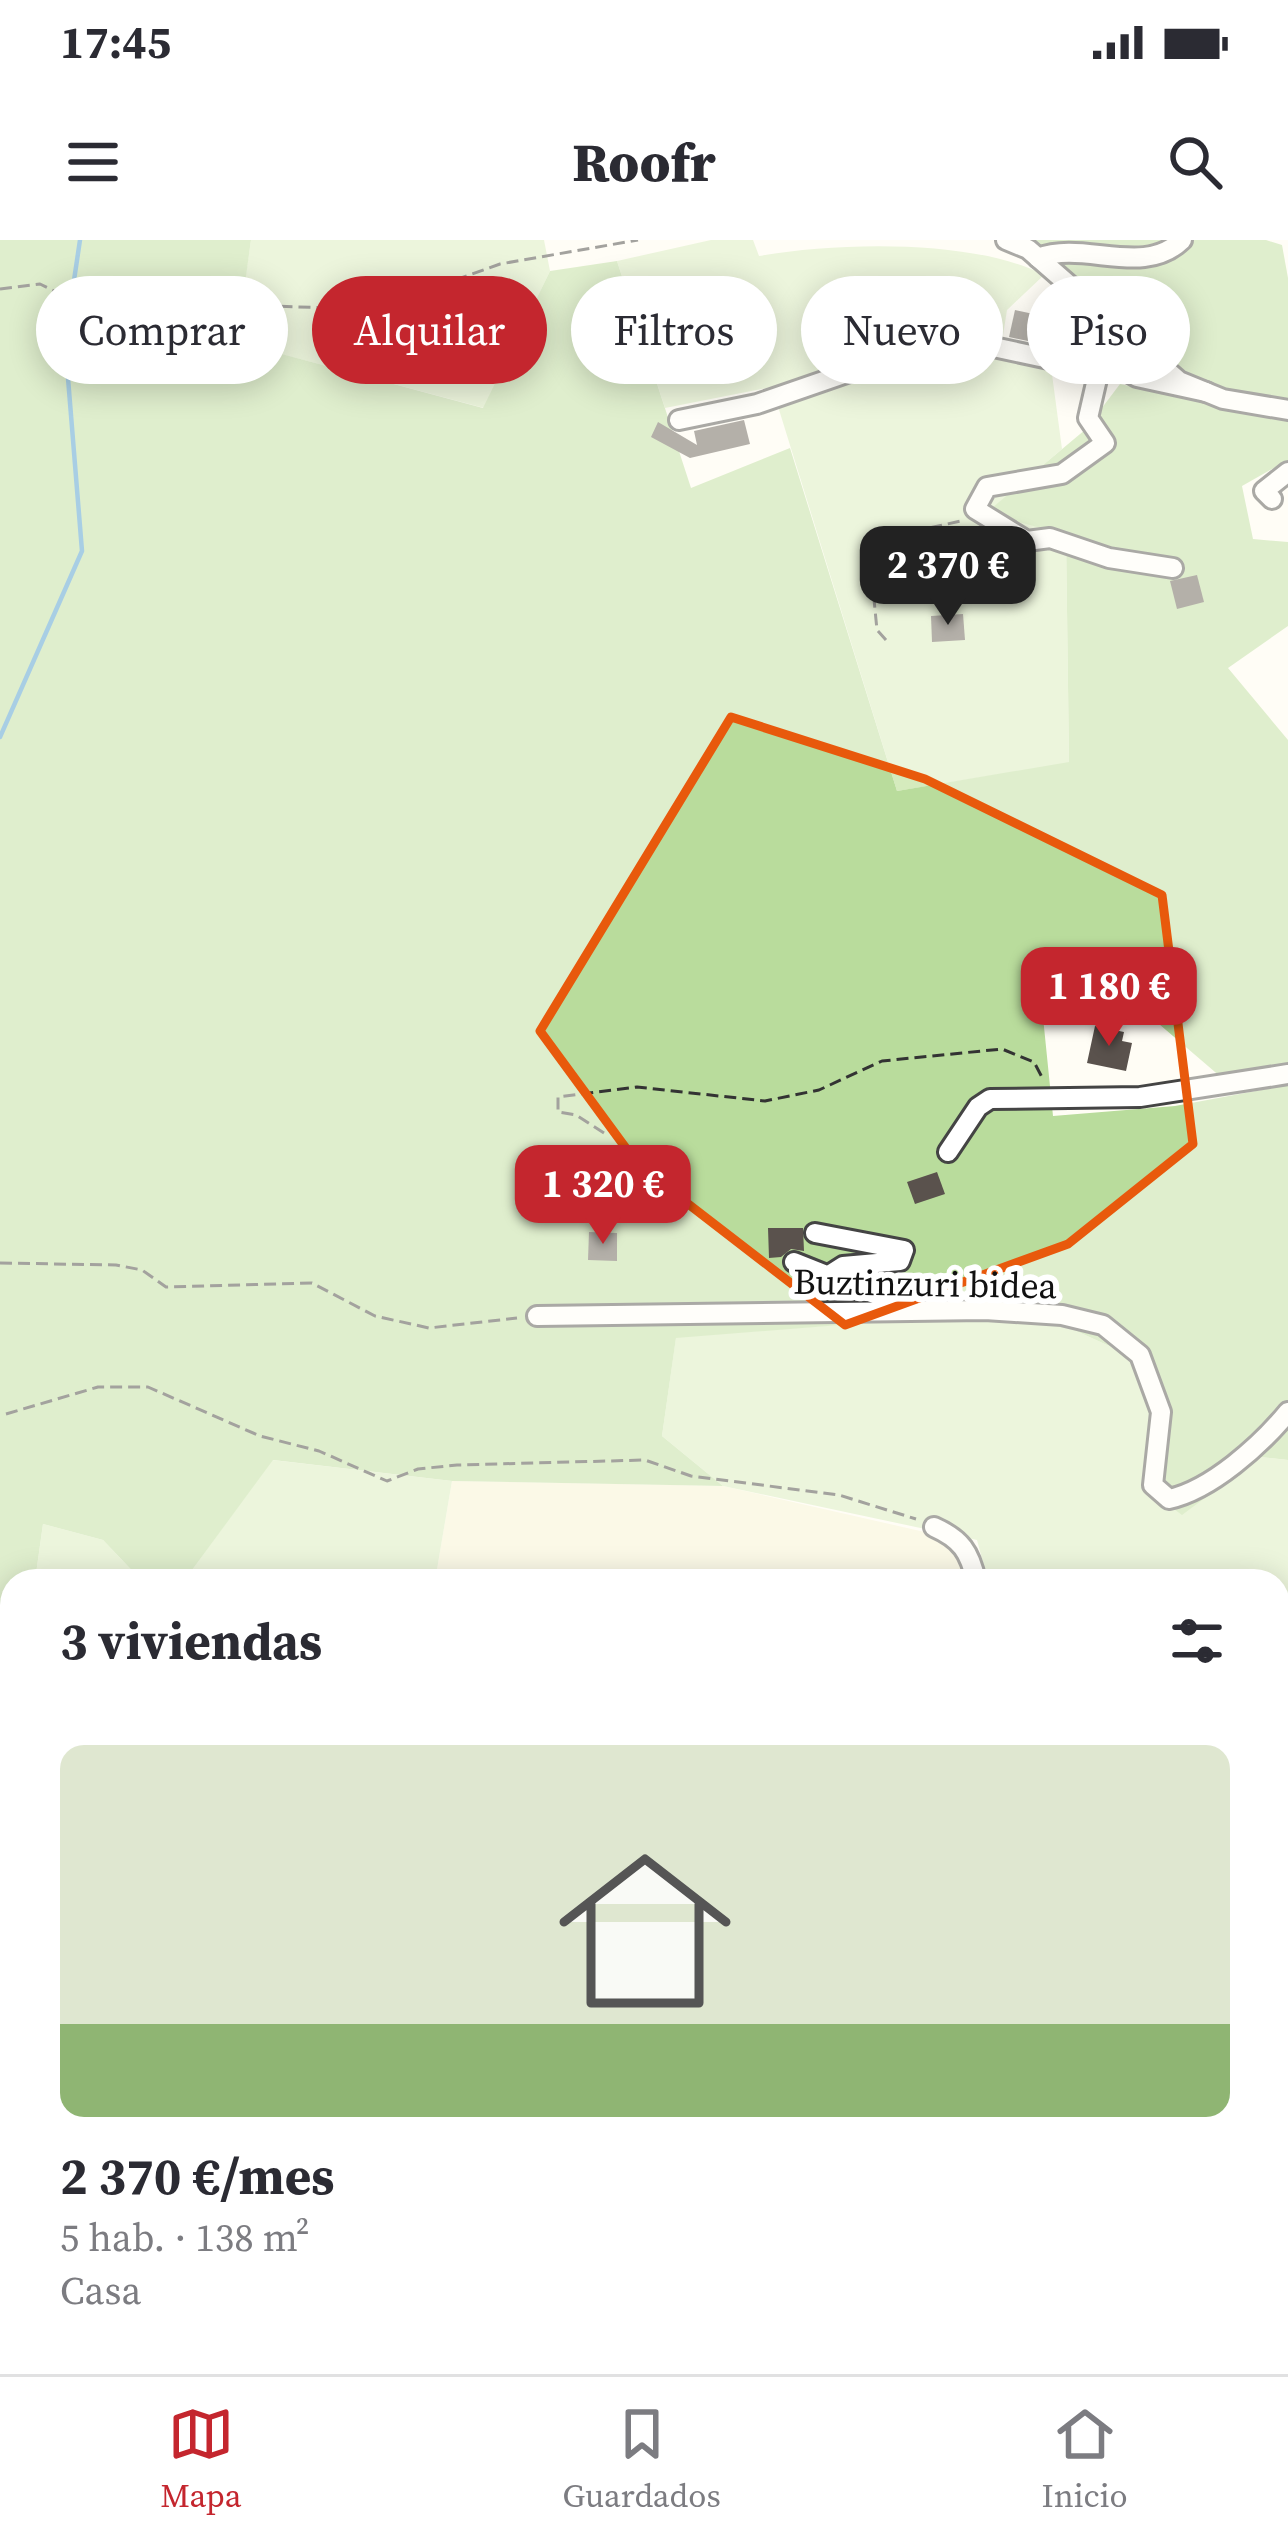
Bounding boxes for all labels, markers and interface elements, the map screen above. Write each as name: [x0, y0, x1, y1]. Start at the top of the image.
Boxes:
text: 17:45: [60, 11, 171, 73]
text: Roofr: [572, 125, 716, 199]
icon: menu: [60, 129, 126, 195]
icon: search: [1162, 129, 1228, 195]
chip: Comprar: [36, 276, 288, 384]
chip: Alquilar: [312, 276, 547, 384]
chip: Filtros: [571, 276, 777, 384]
chip: Nuevo: [801, 276, 1003, 384]
chip: Piso: [1027, 276, 1190, 384]
pin: 2 370 €: [837, 526, 1059, 628]
text: 2 370 €: [887, 538, 1009, 591]
pin: 1 180 €: [998, 947, 1220, 1049]
text: 1 180 €: [1048, 959, 1170, 1012]
pin: 1 320 €: [492, 1145, 714, 1247]
text: 1 320 €: [542, 1157, 664, 1210]
street label: Buztinzuri bidea: [793, 1257, 1058, 1310]
text: 3 viviendas: [60, 1606, 322, 1676]
icon: filters: [1164, 1608, 1230, 1674]
icon: home: [537, 1823, 753, 2039]
text: 2 370 €/mes: [60, 2141, 334, 2211]
text: 5 hab. · 138 m²: [60, 2211, 310, 2264]
text: Casa: [60, 2264, 141, 2317]
tab: Mapa: [160, 2401, 242, 2518]
tab: Guardados: [562, 2401, 721, 2518]
tab: Inicio: [1041, 2401, 1128, 2518]

